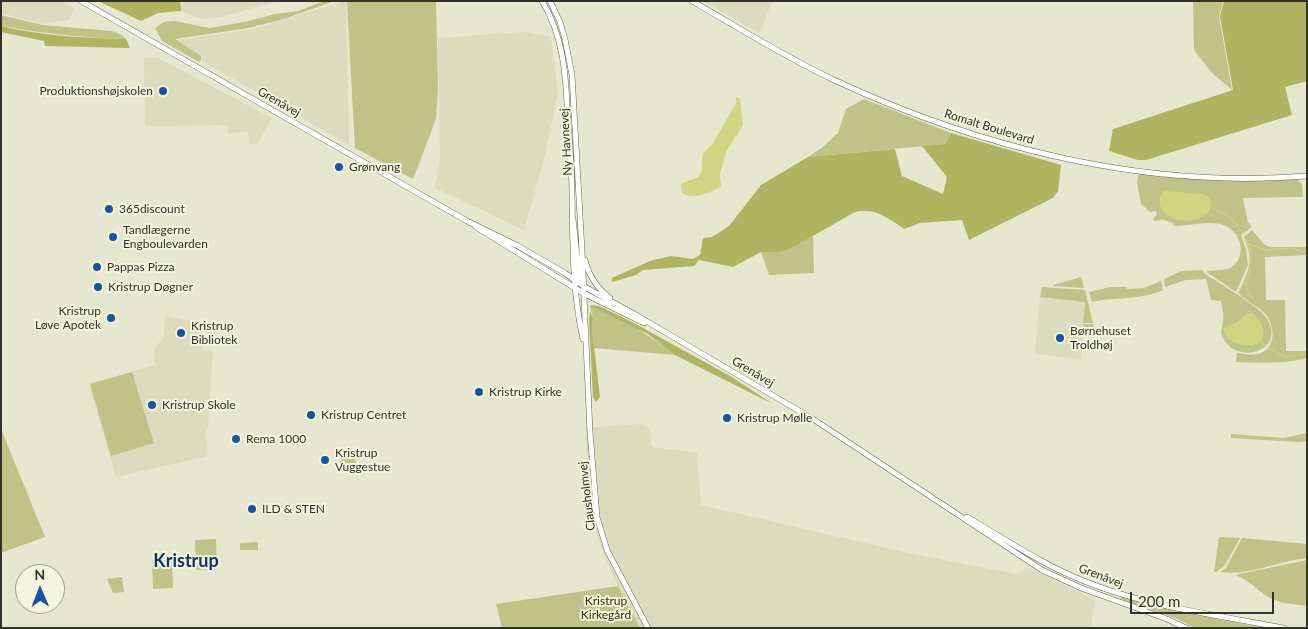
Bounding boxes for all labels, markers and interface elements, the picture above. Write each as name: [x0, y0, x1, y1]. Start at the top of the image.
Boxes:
place label: Produktionshøjskolen: [39, 84, 153, 98]
street label: Grenåvej: [255, 84, 303, 120]
marker: Produktionshøjskolen: [157, 85, 169, 97]
street label: Romalt Boulevard: [942, 107, 1036, 147]
street label: Ny Havnevej: [557, 108, 575, 176]
place label: Grønvang: [349, 160, 400, 174]
marker: Grønvang: [333, 161, 345, 173]
place label: 365discount: [119, 202, 185, 216]
marker: 365discount: [103, 203, 115, 215]
place label: Tandlægerne Engboulevarden: [123, 223, 208, 251]
marker: Tandlægerne Engboulevarden: [107, 231, 119, 243]
place label: Pappas Pizza: [107, 260, 175, 274]
marker: Pappas Pizza: [91, 261, 103, 273]
place label: Kristrup Døgner: [108, 280, 193, 294]
marker: Kristrup Døgner: [92, 281, 104, 293]
place label: Kristrup Løve Apotek: [35, 304, 101, 332]
marker: Kristrup Løve Apotek: [105, 312, 117, 324]
place label: Kristrup Bibliotek: [191, 319, 237, 347]
place label: Børnehuset Troldhøj: [1070, 324, 1131, 352]
marker: Kristrup Bibliotek: [175, 327, 187, 339]
marker: Børnehuset Troldhøj: [1054, 332, 1066, 344]
street label: Grenåvej: [729, 354, 777, 390]
place label: Kristrup Kirke: [489, 385, 562, 399]
marker: Kristrup Kirke: [473, 386, 485, 398]
place label: Kristrup Skole: [162, 398, 236, 412]
marker: Kristrup Skole: [146, 399, 158, 411]
place label: Kristrup Centret: [321, 408, 406, 422]
marker: Kristrup Centret: [305, 409, 317, 421]
place label: Kristrup Mølle: [737, 411, 812, 425]
marker: Kristrup Mølle: [721, 412, 733, 424]
place label: Rema 1000: [246, 432, 306, 446]
marker: Rema 1000: [230, 433, 242, 445]
place label: Kristrup Vuggestue: [335, 446, 390, 474]
marker: Kristrup Vuggestue: [319, 454, 331, 466]
street label: Clausholmvej: [576, 460, 598, 532]
place label: ILD & STEN: [262, 502, 325, 516]
marker: ILD & STEN: [246, 503, 258, 515]
district label: Kristrup: [153, 550, 219, 572]
street label: Grenåvej: [1077, 561, 1125, 591]
north arrow: [15, 564, 65, 614]
text: N: [34, 566, 45, 583]
scale bar: [1133, 582, 1277, 614]
text: 200 m: [1138, 592, 1180, 610]
park label: Kristrup Kirkegård: [581, 594, 631, 622]

